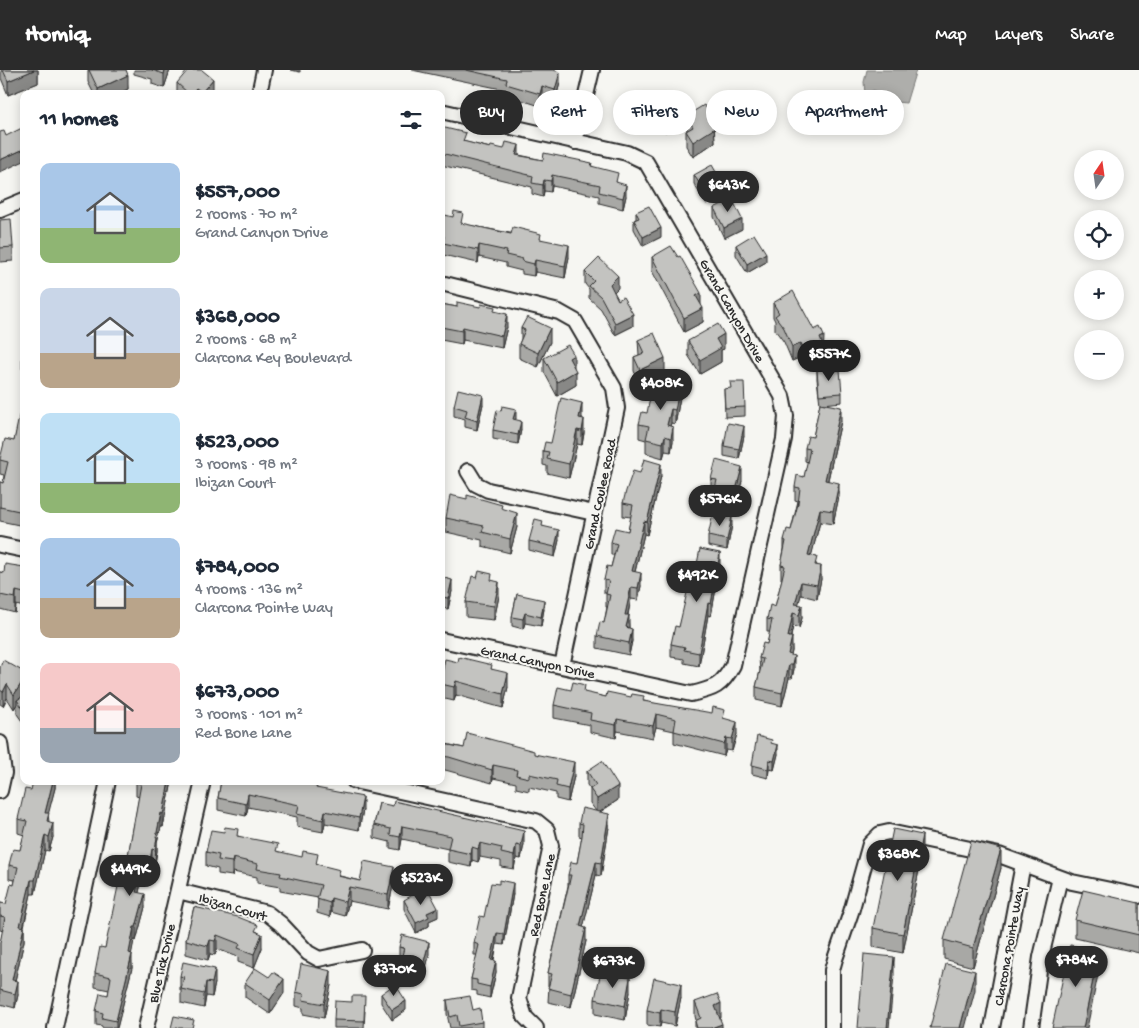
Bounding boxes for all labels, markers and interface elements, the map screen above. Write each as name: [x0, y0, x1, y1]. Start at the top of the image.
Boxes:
text: Homiq: [25, 21, 88, 50]
text: Map: [935, 25, 967, 46]
text: Layers: [995, 25, 1042, 46]
text: Share: [1070, 25, 1114, 46]
chip: Buy: [460, 90, 523, 135]
chip: Rent: [533, 90, 603, 135]
chip: Filters: [613, 90, 696, 135]
chip: New: [706, 90, 777, 135]
chip: Apartment: [787, 90, 904, 135]
icon: filters: [397, 106, 425, 134]
text: 11 homes: [40, 108, 118, 133]
north arrow: [1074, 150, 1124, 200]
map controls: [1074, 150, 1124, 380]
pin: $643K: [693, 170, 763, 213]
text: $643K: [708, 177, 748, 196]
text: $557,000: [195, 181, 280, 206]
icon: home: [80, 183, 140, 243]
text: 2 rooms · 70 m²: [195, 206, 298, 225]
button: locate: [1074, 210, 1124, 260]
text: Grand Canyon Drive: [195, 225, 328, 244]
street label: Grand Canyon Drive: [694, 257, 768, 367]
button: +: [1074, 270, 1124, 320]
text: $368,000: [195, 306, 280, 331]
icon: home: [80, 308, 140, 368]
button: −: [1074, 330, 1124, 380]
text: 2 rooms · 68 m²: [195, 331, 297, 350]
pin: $557K: [794, 340, 864, 382]
text: $557K: [808, 346, 850, 365]
text: Clarcona Key Boulevard: [195, 350, 351, 369]
pin: $408K: [626, 368, 696, 411]
text: $408K: [640, 375, 682, 394]
text: $523,000: [195, 431, 279, 456]
icon: home: [80, 433, 140, 493]
street label: Grand Coulee Road: [581, 436, 622, 551]
text: 3 rooms · 98 m²: [195, 456, 297, 475]
text: Ibizan Court: [195, 475, 275, 494]
pin: $576K: [685, 484, 755, 527]
text: $576K: [700, 491, 740, 510]
text: $784,000: [195, 556, 279, 581]
icon: home: [80, 558, 140, 618]
pin: $492K: [662, 560, 732, 603]
text: $492K: [677, 567, 717, 586]
text: 4 rooms · 136 m²: [195, 581, 303, 600]
text: Clarcona Pointe Way: [195, 600, 333, 619]
street label: Grand Canyon Drive: [479, 643, 597, 684]
text: $673,000: [195, 681, 279, 706]
icon: home: [80, 683, 140, 743]
text: 3 rooms · 101 m²: [195, 706, 303, 725]
text: Red Bone Lane: [195, 725, 292, 744]
pin: $368K: [863, 840, 933, 882]
text: $368K: [877, 846, 919, 865]
street label: Red Bone Lane: [526, 852, 561, 939]
pin: $449K: [95, 854, 165, 897]
text: $449K: [110, 861, 150, 880]
pin: $523K: [386, 864, 456, 906]
text: $523K: [401, 870, 441, 889]
street label: Clarcona Pointe Way: [992, 885, 1029, 1007]
street label: Ibizan Court: [196, 891, 269, 927]
street label: Blue Tick Drive: [146, 922, 181, 1006]
pin: $673K: [578, 946, 648, 989]
pin: $784K: [1041, 946, 1111, 988]
text: $784K: [1056, 952, 1096, 971]
text: $673K: [593, 953, 633, 972]
pin: $370K: [359, 954, 429, 997]
text: $370K: [373, 961, 415, 980]

